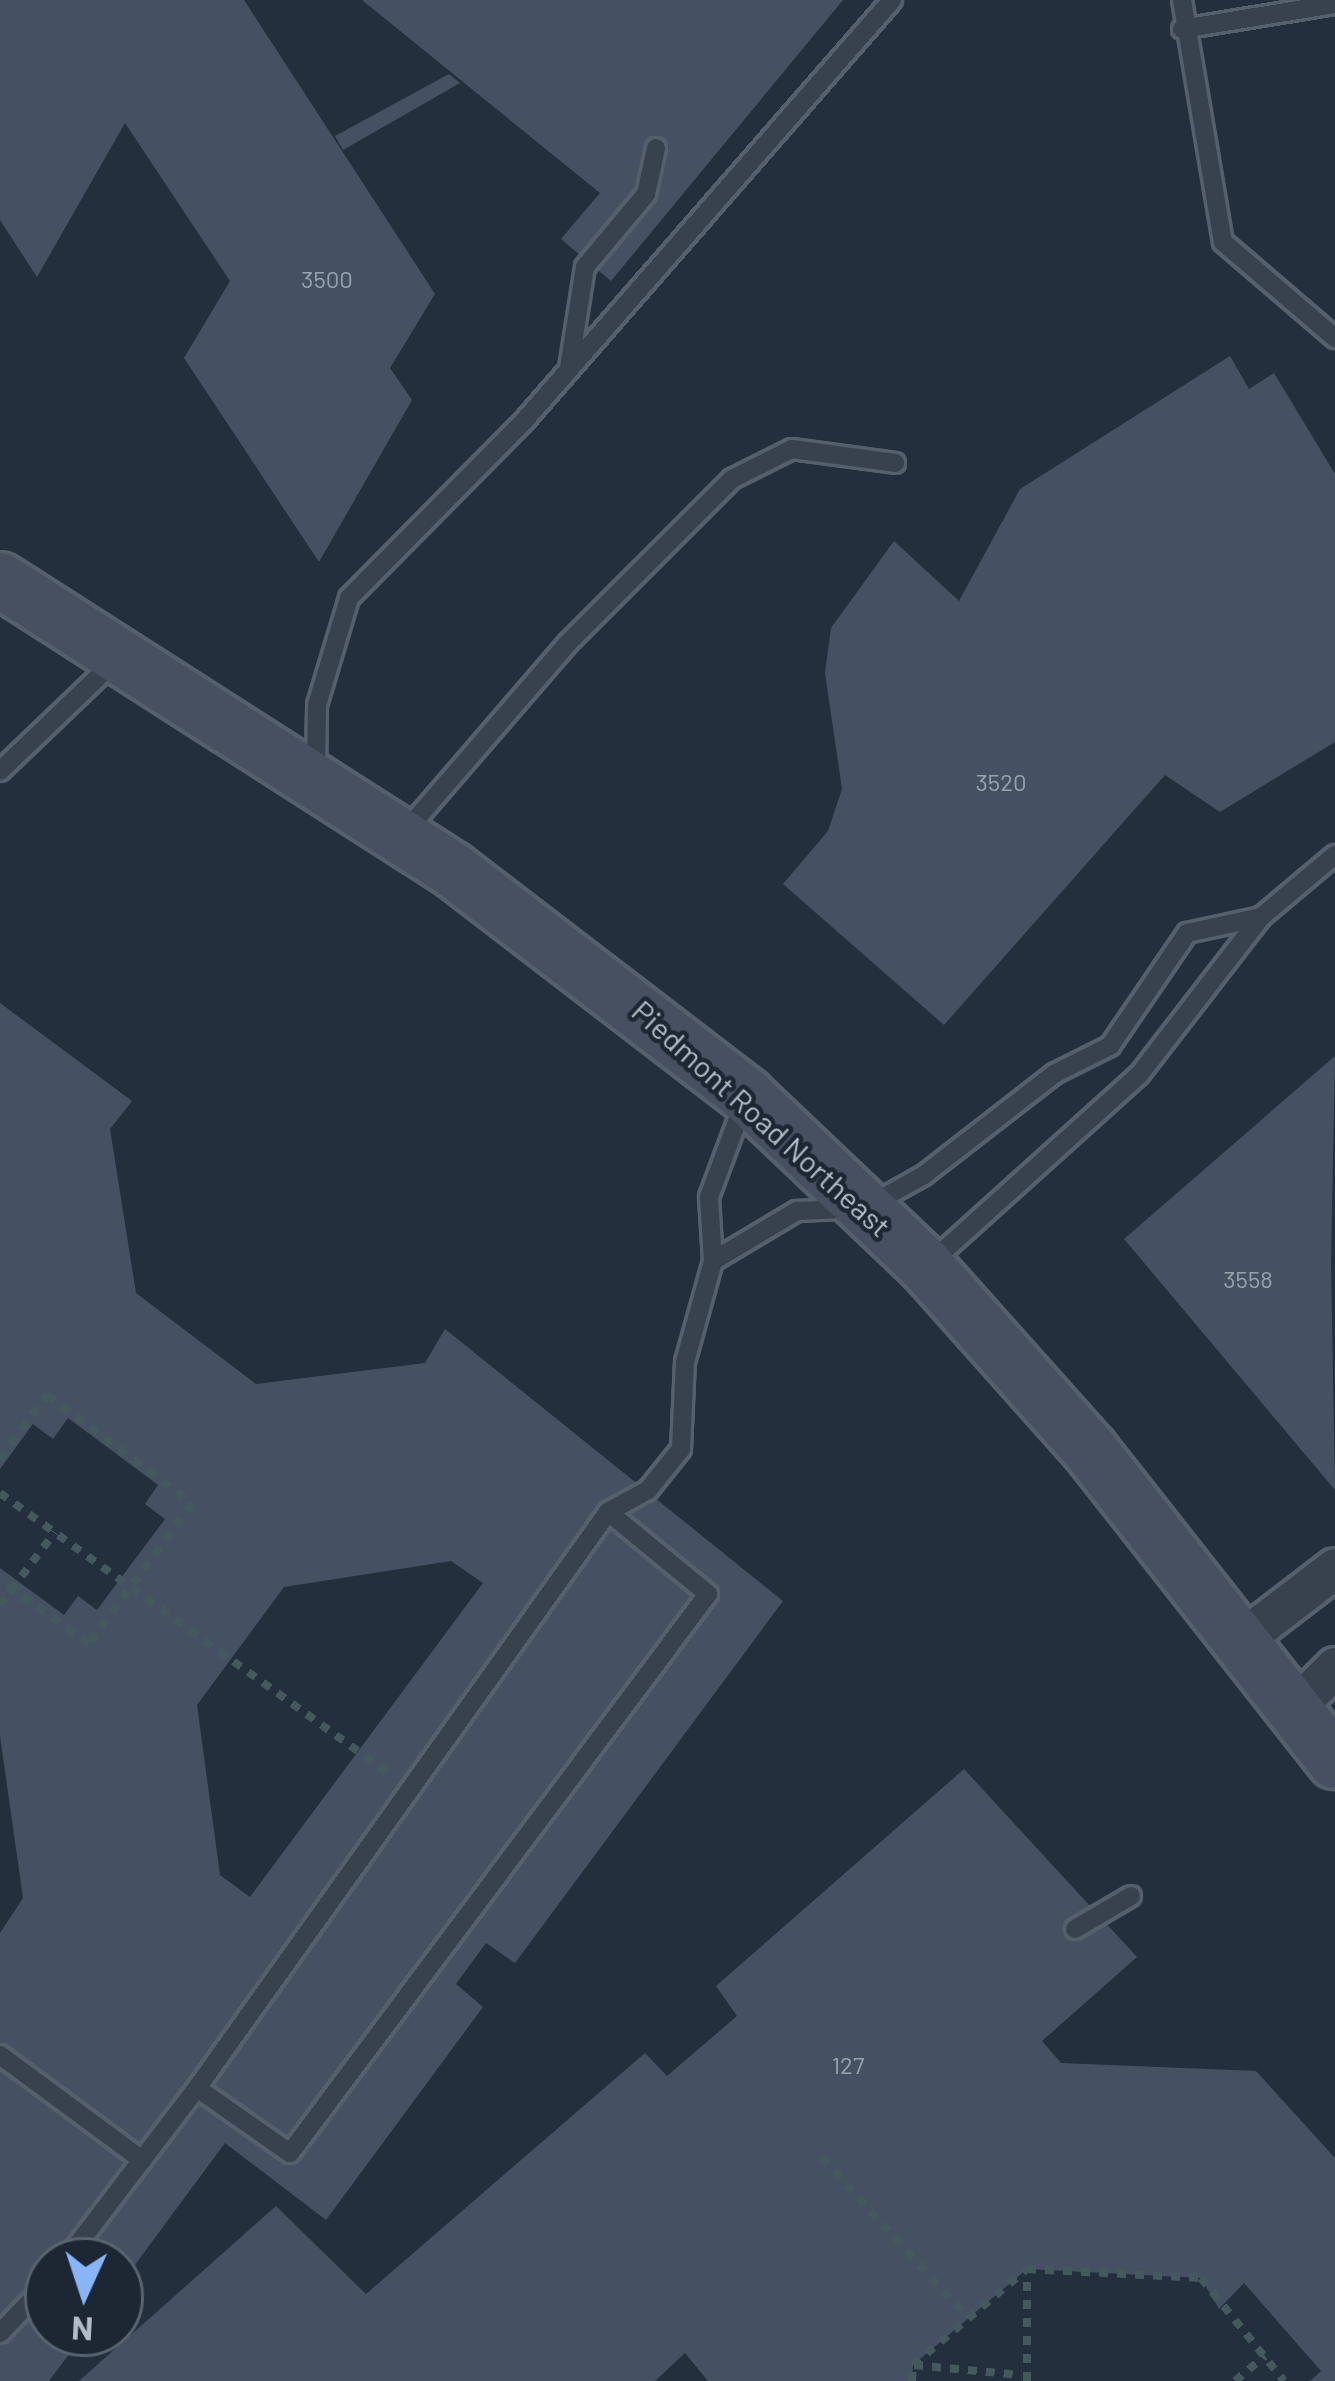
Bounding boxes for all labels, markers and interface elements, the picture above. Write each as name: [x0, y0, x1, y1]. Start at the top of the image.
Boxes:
house number: 3500: [301, 265, 353, 293]
house number: 3520: [975, 768, 1027, 796]
street label: Piedmont Road Northeast: [625, 992, 899, 1244]
house number: 3558: [1223, 1265, 1273, 1293]
house number: 127: [832, 2051, 864, 2079]
north arrow: [24, 2237, 144, 2357]
text: N: [70, 2309, 94, 2351]

